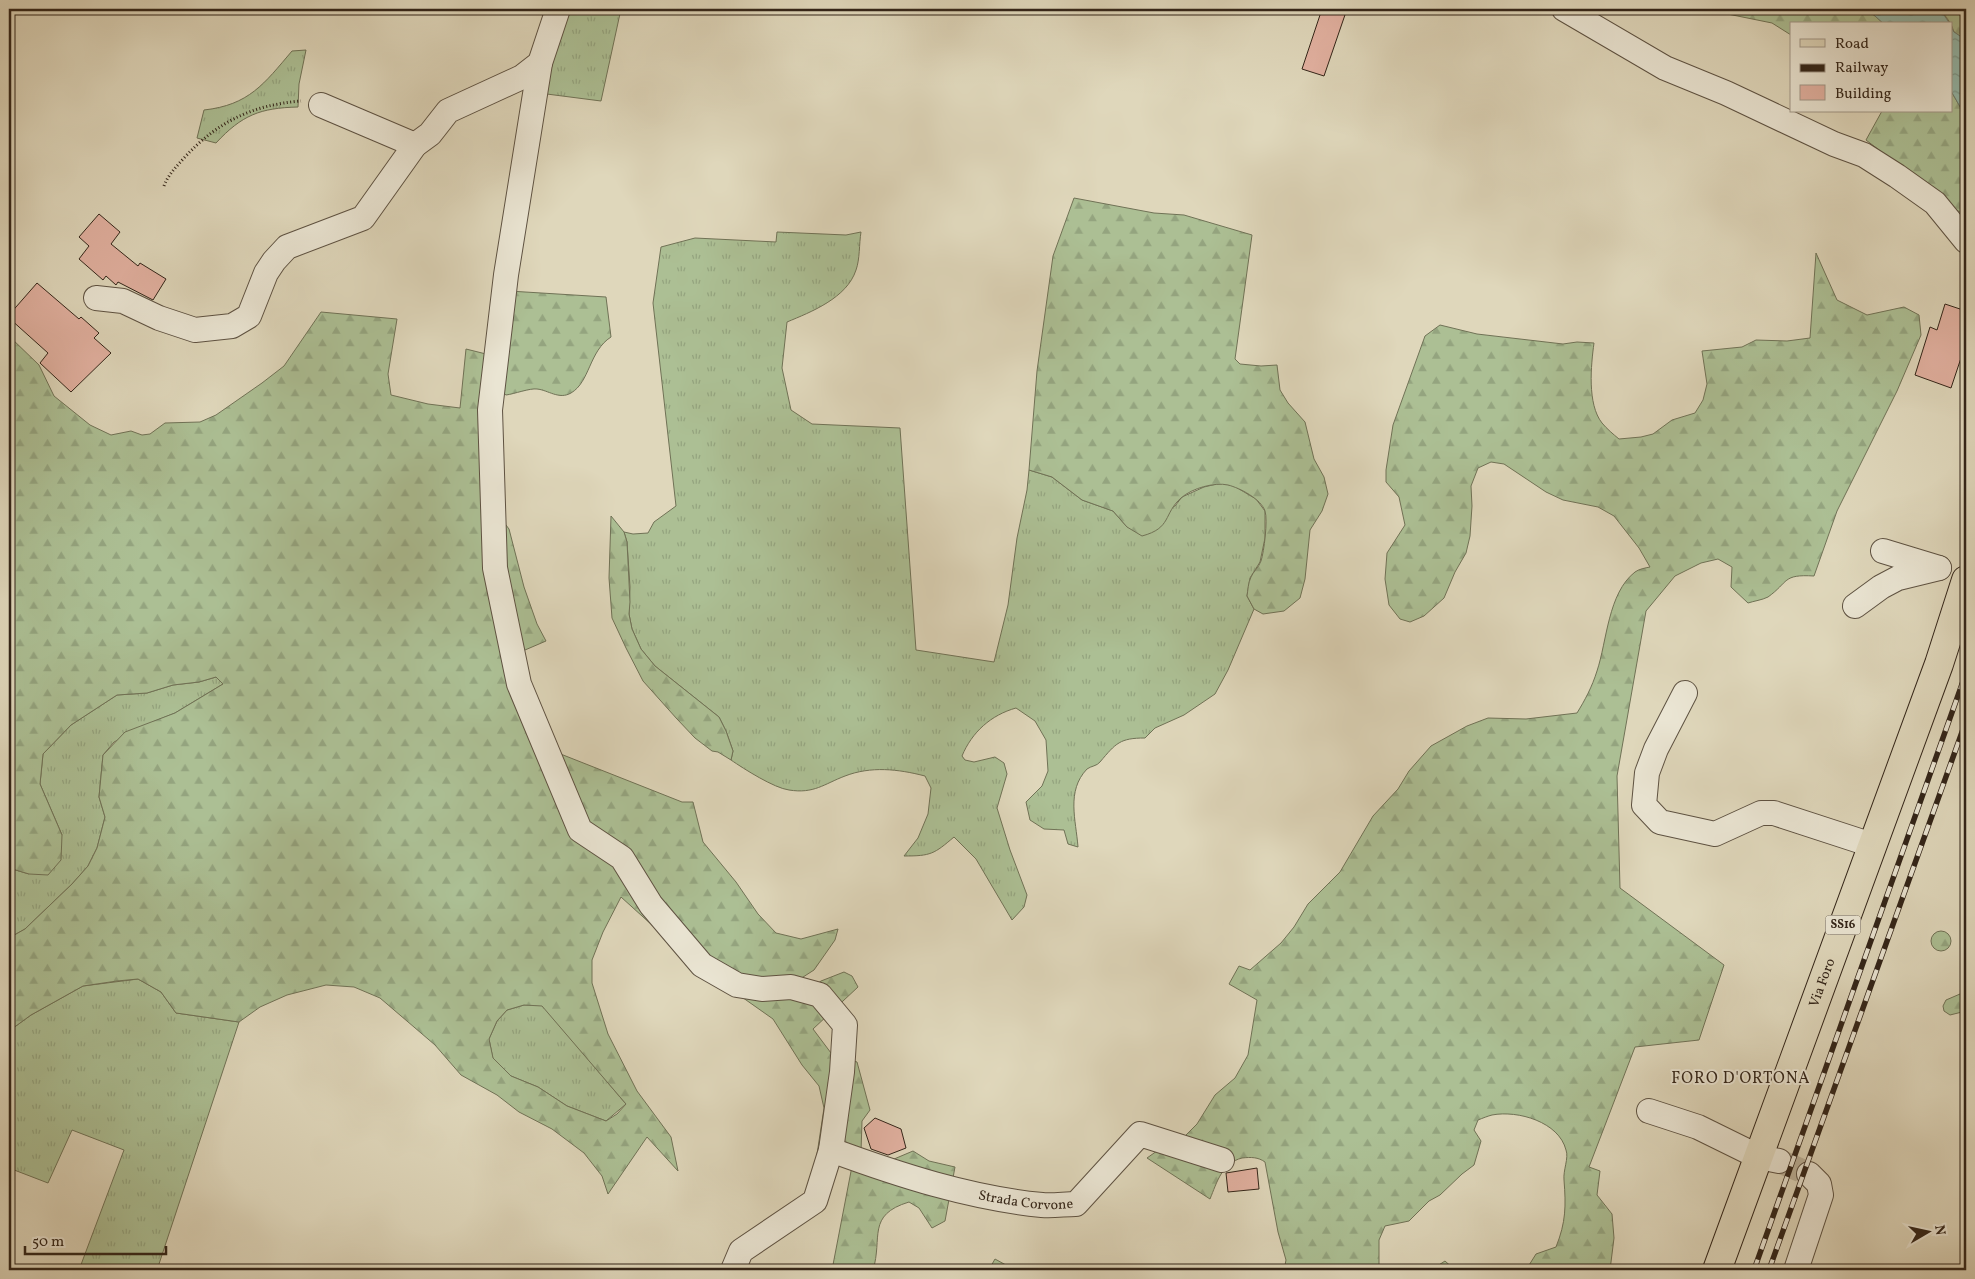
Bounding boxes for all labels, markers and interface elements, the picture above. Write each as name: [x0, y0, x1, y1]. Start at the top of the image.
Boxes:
legend: [1790, 22, 1952, 112]
text: Road: [1835, 34, 1869, 55]
text: Railway: [1835, 58, 1888, 79]
text: Building: [1835, 84, 1892, 105]
road number: SS16: [1826, 916, 1860, 934]
street label: Via Foro: [1805, 956, 1840, 1010]
district label: FORO D'ORTONA: [1671, 1068, 1811, 1090]
street label: Strada Corvone: [977, 1186, 1074, 1215]
north arrow: [1902, 1206, 1952, 1256]
scale bar: [25, 1224, 166, 1256]
text: N: [1929, 1224, 1950, 1237]
text: 50 m: [32, 1232, 64, 1253]

